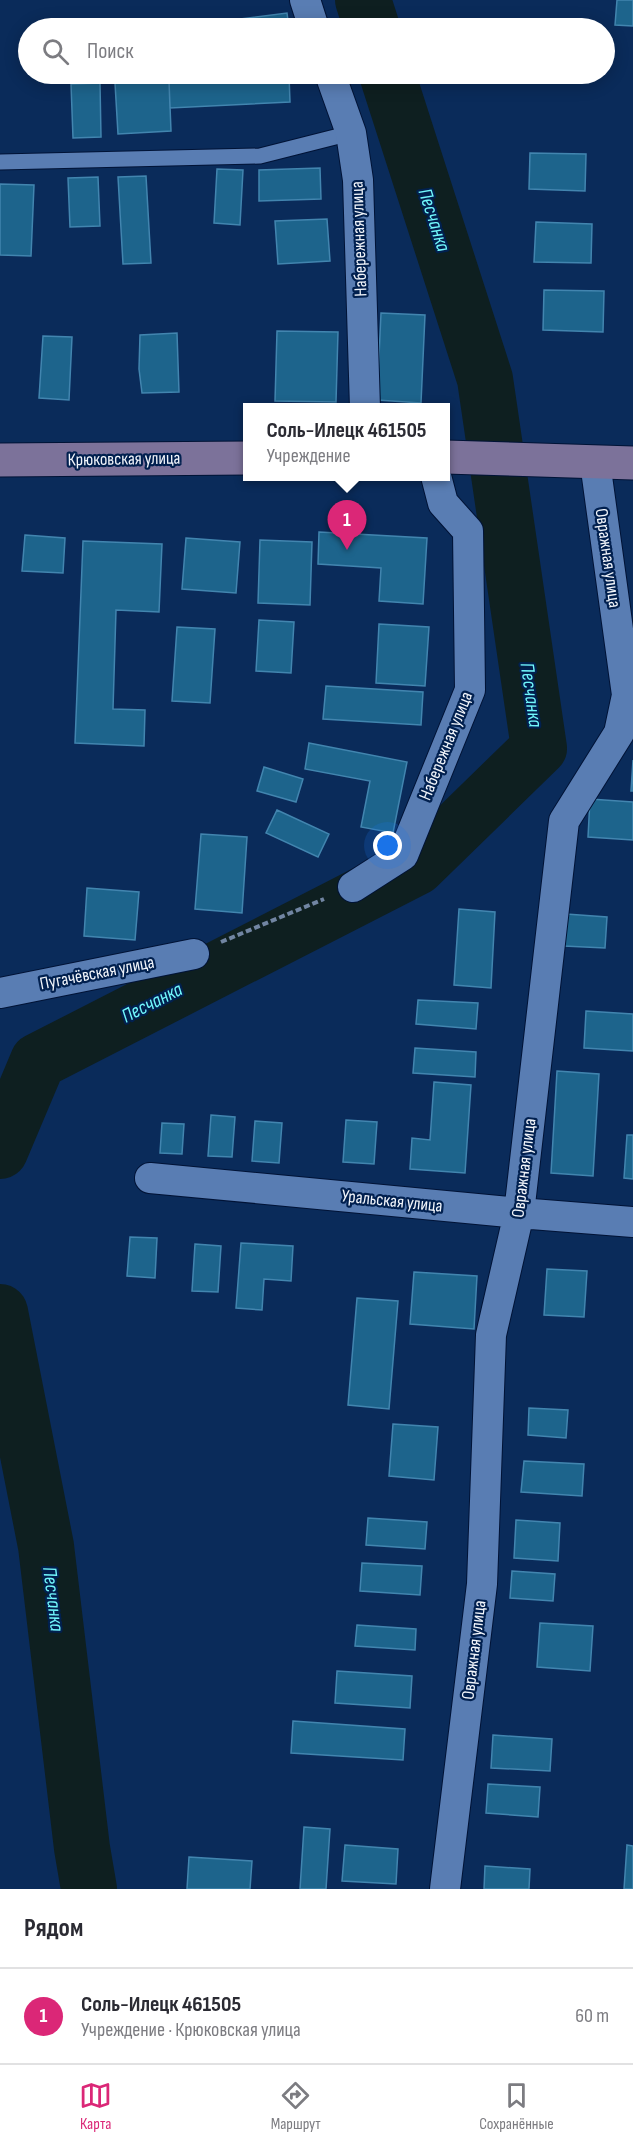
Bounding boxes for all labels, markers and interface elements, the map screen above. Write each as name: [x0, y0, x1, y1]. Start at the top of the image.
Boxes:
search box: [18, 18, 615, 84]
icon: search: [39, 35, 72, 68]
text: Поиск: [87, 38, 133, 65]
street label: Набережная улица: [346, 181, 372, 297]
water label: Песчанка: [413, 185, 455, 255]
popup: [243, 403, 450, 481]
text: Соль-Илецк 461505: [266, 417, 427, 444]
text: Учреждение: [266, 444, 351, 468]
street label: Крюковская улица: [67, 448, 181, 470]
pin: 1: [328, 500, 366, 550]
street label: Овражная улица: [591, 507, 625, 609]
water label: Песчанка: [515, 661, 547, 729]
street label: Набережная улица: [415, 689, 477, 803]
your location: [373, 831, 402, 860]
street label: Пугачёвская улица: [38, 952, 156, 994]
water label: Песчанка: [118, 978, 186, 1028]
street label: Овражная улица: [507, 1117, 541, 1219]
street label: Уральская улица: [341, 1185, 444, 1217]
water label: Песчанка: [37, 1565, 69, 1633]
street label: Овражная улица: [457, 1599, 491, 1701]
text: Рядом: [24, 1913, 83, 1944]
text: Соль-Илецк 461505: [81, 1991, 241, 2018]
text: 1: [40, 2004, 47, 2028]
text: 60 m: [575, 2004, 609, 2028]
text: Учреждение · Крюковская улица: [81, 2018, 301, 2042]
tab: Карта: [79, 2079, 112, 2134]
tab: Маршрут: [271, 2079, 321, 2134]
tab: Сохранённые: [479, 2079, 554, 2134]

